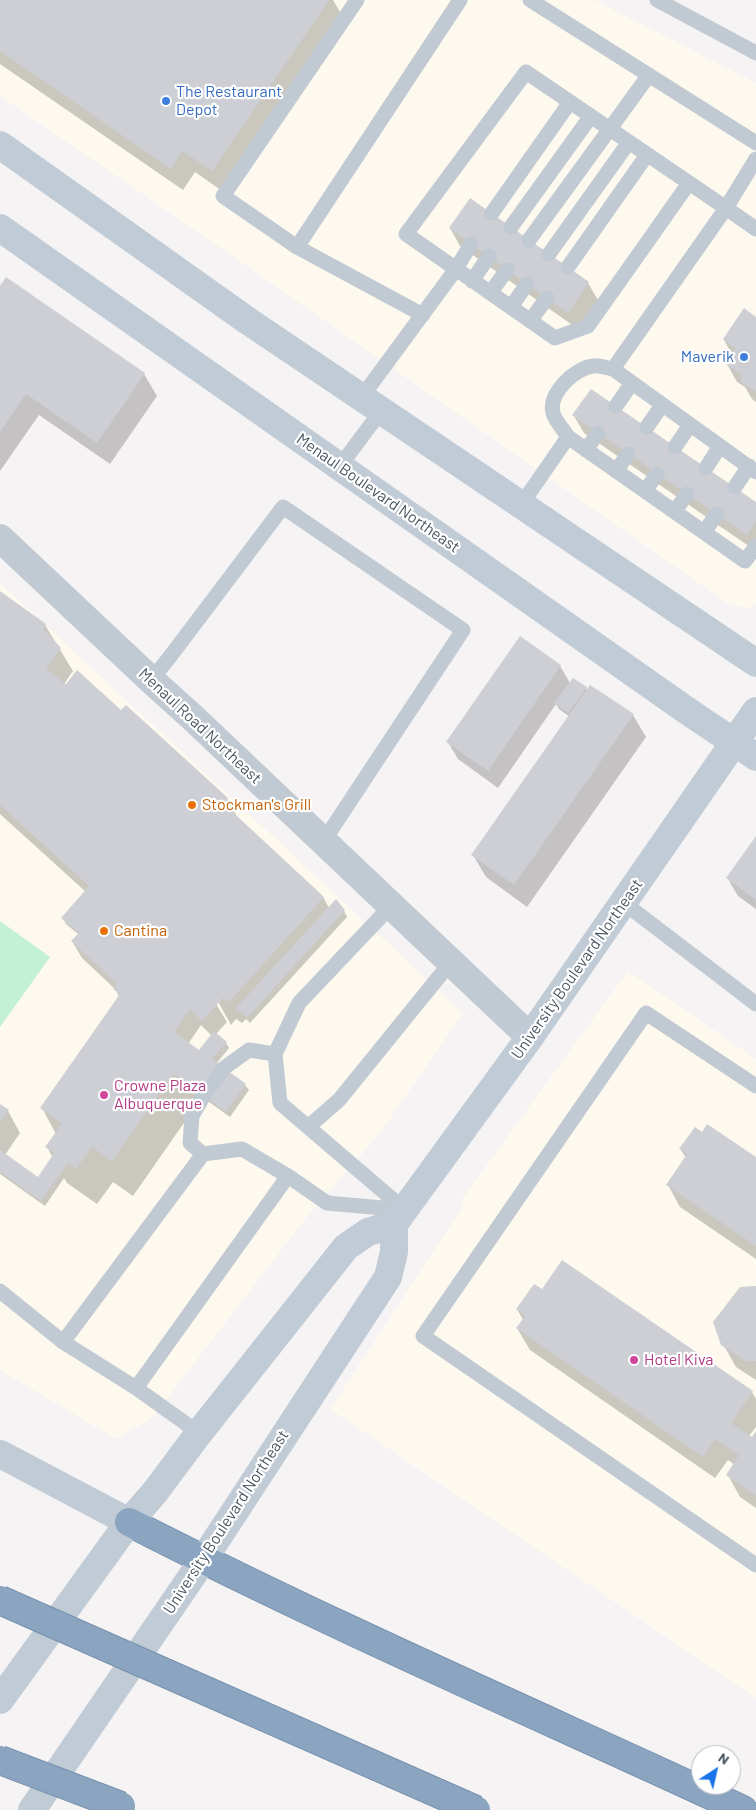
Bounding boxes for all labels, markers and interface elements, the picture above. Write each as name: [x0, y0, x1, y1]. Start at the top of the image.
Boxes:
place label: The Restaurant Depot: [176, 82, 282, 120]
marker: The Restaurant Depot: [160, 95, 172, 107]
place label: Maverik: [681, 347, 734, 367]
marker: Maverik: [738, 351, 750, 363]
street label: Menaul Boulevard Northeast: [293, 429, 463, 557]
street label: Menaul Road Northeast: [135, 664, 265, 788]
place label: Stockman's Grill: [202, 795, 311, 815]
marker: Stockman's Grill: [186, 799, 198, 811]
street label: University Boulevard Northeast: [507, 875, 647, 1063]
place label: Cantina: [114, 921, 167, 941]
marker: Cantina: [98, 925, 110, 937]
place label: Crowne Plaza Albuquerque: [114, 1076, 206, 1114]
marker: Crowne Plaza Albuquerque: [98, 1089, 110, 1101]
place label: Hotel Kiva: [644, 1350, 714, 1370]
marker: Hotel Kiva: [628, 1354, 640, 1366]
street label: University Boulevard Northeast: [159, 1426, 293, 1618]
north arrow: [691, 1745, 741, 1795]
text: N: [716, 1748, 733, 1768]

